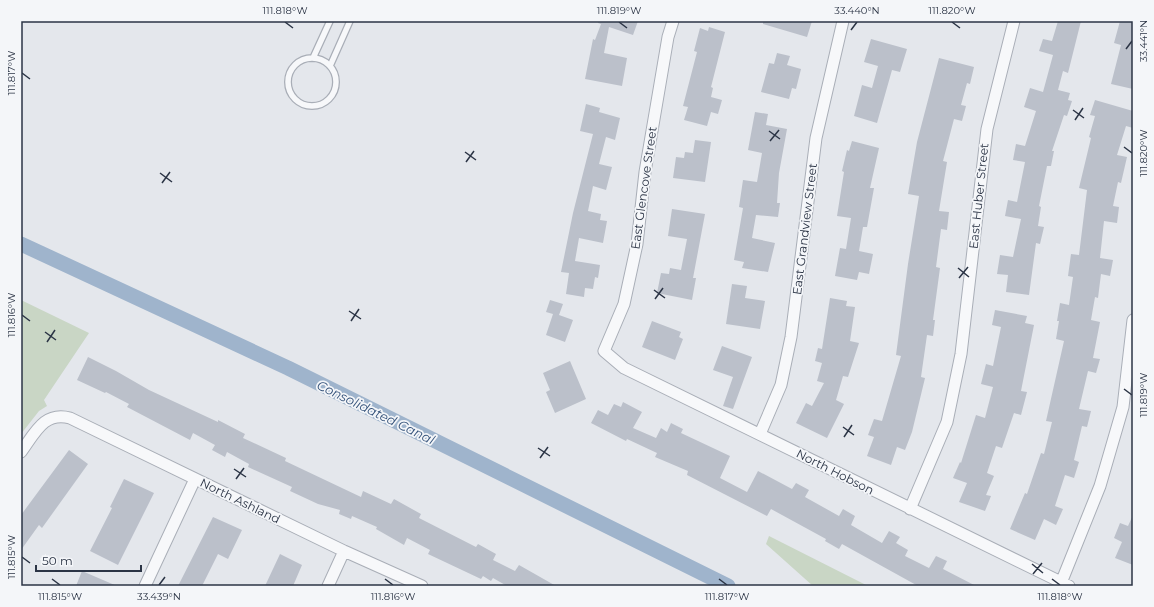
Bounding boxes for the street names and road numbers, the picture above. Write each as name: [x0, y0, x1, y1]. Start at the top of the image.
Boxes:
street label: East Glencove Street: [627, 125, 660, 250]
street label: East Huber Street: [965, 142, 992, 250]
street label: East Grandview Street: [789, 162, 820, 296]
street label: North Hobson: [794, 446, 877, 498]
street label: North Ashland: [198, 475, 283, 526]

